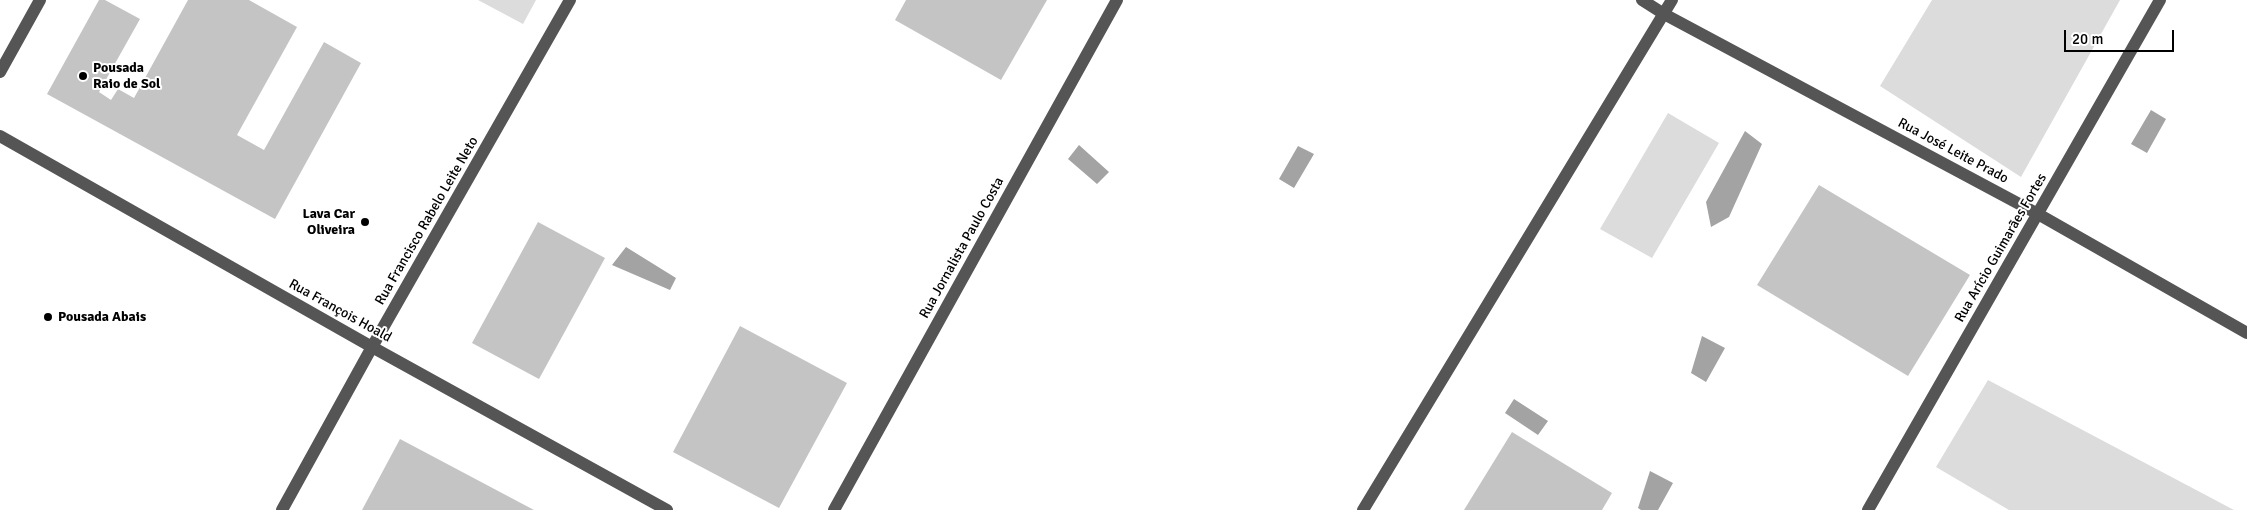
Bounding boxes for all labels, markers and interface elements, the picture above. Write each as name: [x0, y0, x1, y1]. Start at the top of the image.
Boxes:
scale bar: [2067, 20, 2177, 52]
text: 20 m: [2072, 30, 2103, 48]
place label: Pousada Raio de Sol: [93, 60, 160, 92]
marker: Pousada Raio de Sol: [77, 70, 89, 82]
street label: Rua José Leite Prado: [1895, 115, 2011, 187]
street label: Rua Francisco Rabelo Leite Neto: [372, 134, 482, 308]
street label: Rua Arício Guimarães Fortes: [1951, 171, 2051, 325]
street label: Rua Jornalista Paulo Costa: [916, 174, 1008, 322]
place label: Lava Car Oliveira: [303, 206, 355, 238]
marker: Lava Car Oliveira: [359, 216, 371, 228]
street label: Rua François Hoald: [286, 276, 394, 346]
place label: Pousada Abais: [58, 309, 146, 325]
marker: Pousada Abais: [42, 311, 54, 323]

